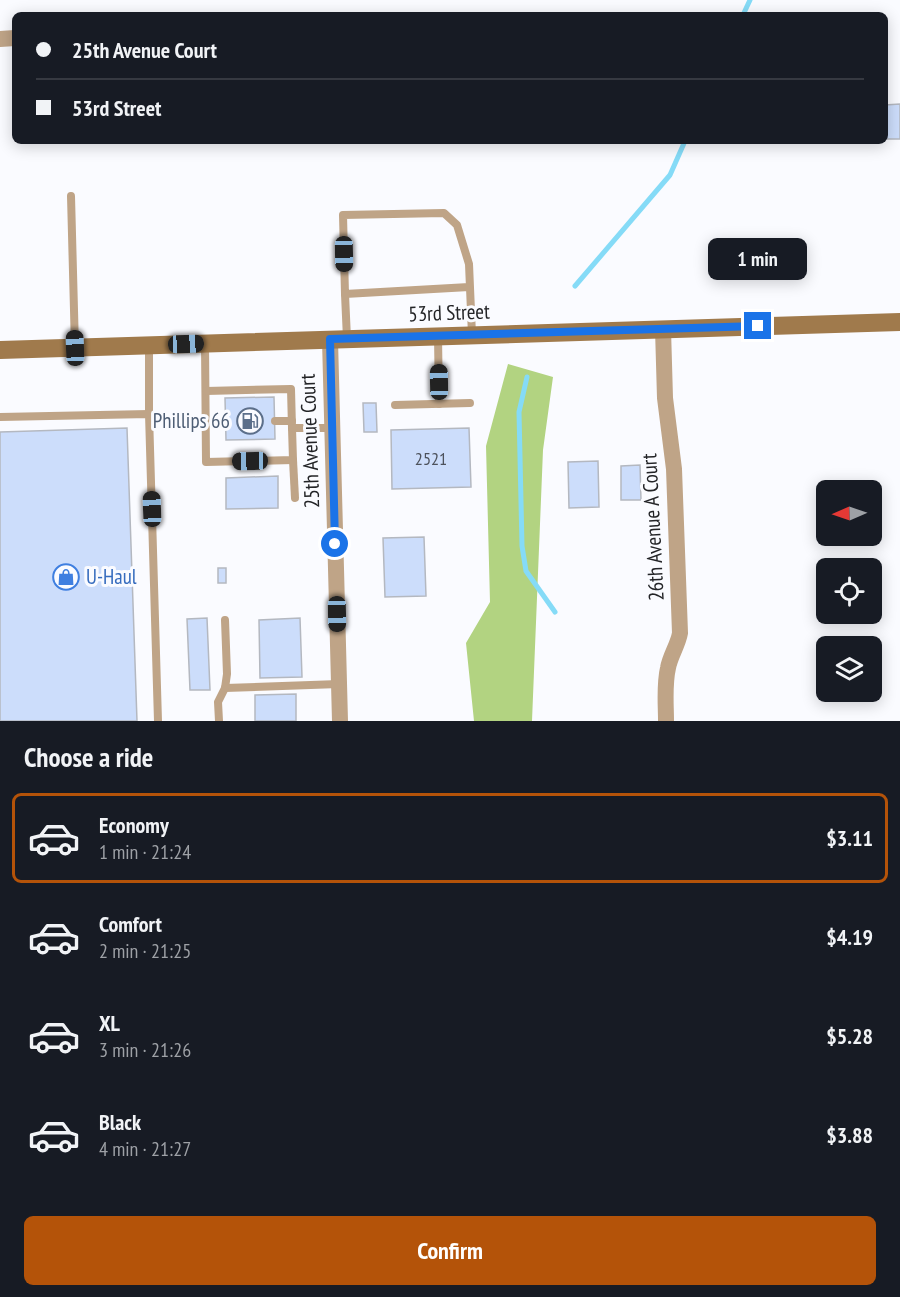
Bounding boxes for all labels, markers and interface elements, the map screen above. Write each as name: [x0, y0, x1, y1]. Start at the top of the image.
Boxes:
text: 25th Avenue Court: [72, 36, 217, 64]
text: 53rd Street: [72, 94, 162, 122]
car: [335, 236, 353, 272]
callout: 1 min: [708, 239, 807, 281]
text: 1 min: [737, 246, 778, 272]
street label: 53rd Street: [408, 298, 490, 327]
route end: [744, 312, 771, 339]
car: [65, 330, 85, 366]
car: [168, 334, 204, 354]
car: [430, 364, 448, 400]
street label: 25th Avenue Court: [294, 373, 325, 509]
fuel station icon: Phillips 66: [235, 406, 265, 436]
place label: Phillips 66: [153, 407, 230, 434]
house number: 2521: [415, 447, 447, 470]
car: [232, 452, 268, 470]
street label: 26th Avenue A Court: [635, 452, 670, 602]
north arrow: [816, 480, 882, 546]
map controls: [816, 480, 882, 702]
car: [142, 491, 162, 527]
route start: [321, 530, 348, 557]
button: locate: [816, 558, 882, 624]
shop icon: U-Haul: [51, 562, 81, 592]
place label: U-Haul: [86, 563, 137, 590]
car: [328, 596, 346, 632]
button: layers: [816, 636, 882, 702]
text: Choose a ride: [24, 740, 153, 774]
icon: car: [27, 811, 81, 865]
text: Economy: [99, 811, 169, 839]
text: $3.11: [826, 824, 873, 852]
text: 1 min · 21:24: [99, 839, 191, 865]
icon: car: [27, 910, 81, 964]
text: Comfort: [99, 910, 162, 938]
text: $4.19: [826, 923, 873, 951]
text: 2 min · 21:25: [99, 938, 191, 964]
icon: car: [27, 1009, 81, 1063]
text: XL: [99, 1009, 120, 1037]
text: $5.28: [826, 1022, 873, 1050]
text: 3 min · 21:26: [99, 1037, 191, 1063]
icon: car: [27, 1108, 81, 1162]
text: Black: [99, 1108, 141, 1136]
text: $3.88: [826, 1121, 873, 1149]
text: 4 min · 21:27: [99, 1136, 191, 1162]
button: Confirm: [24, 1216, 876, 1285]

